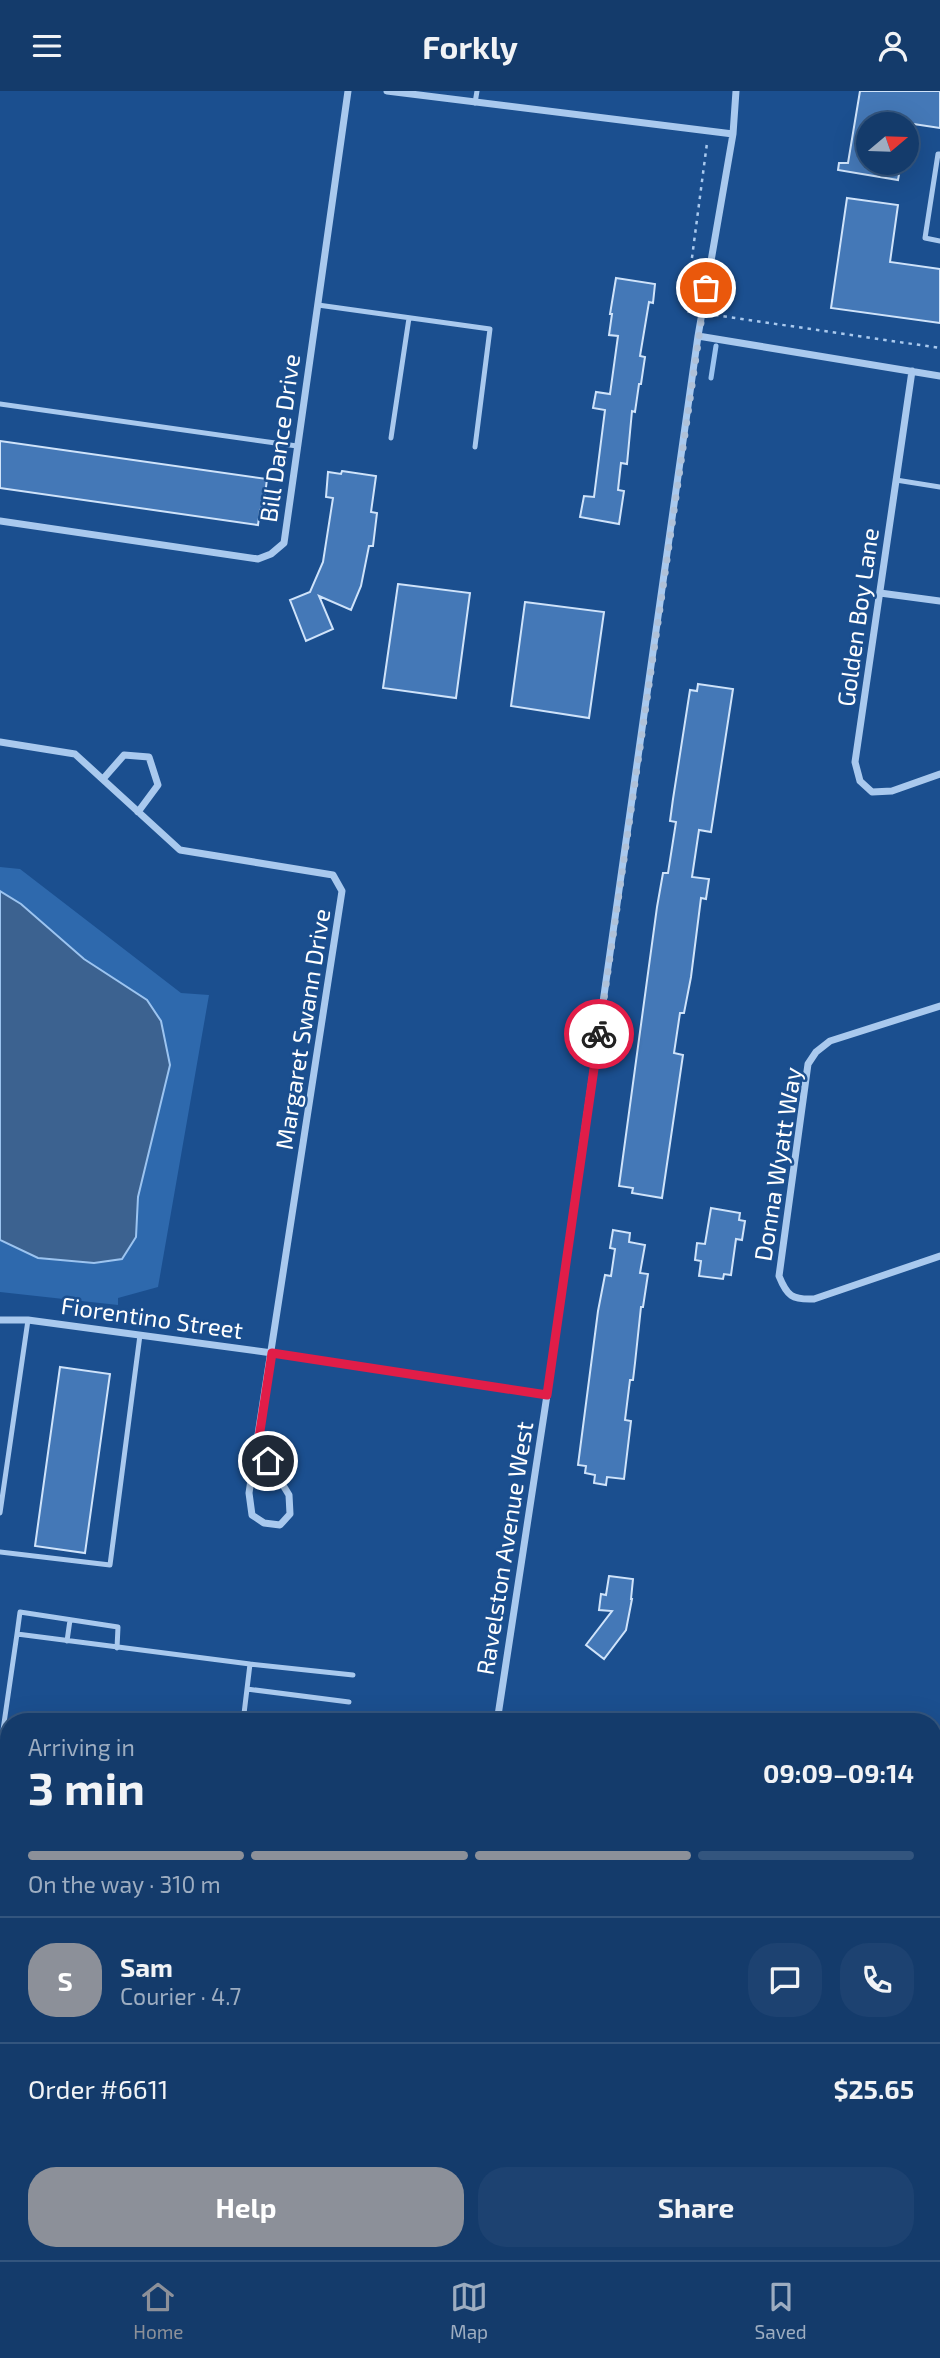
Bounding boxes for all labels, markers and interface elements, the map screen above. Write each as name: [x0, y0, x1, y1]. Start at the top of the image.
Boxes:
icon: menu: [28, 27, 66, 65]
text: Forkly: [422, 27, 518, 65]
icon: person: [874, 27, 912, 65]
north arrow: [856, 112, 919, 175]
map controls: [856, 112, 919, 175]
pin: [676, 258, 736, 318]
icon: bag: [687, 269, 725, 307]
street label: Bill Dance Drive: [253, 352, 305, 524]
street label: Golden Boy Lane: [830, 526, 884, 708]
street label: Margaret Swann Drive: [269, 907, 335, 1151]
courier: [564, 999, 634, 1069]
icon: bike: [580, 1015, 618, 1053]
street label: Donna Wyatt Way: [747, 1065, 807, 1263]
street label: Fiorentino Street: [59, 1290, 245, 1344]
street label: Ravelston Avenue West: [470, 1419, 538, 1677]
pin: [238, 1431, 298, 1491]
icon: home: [249, 1442, 287, 1480]
text: Arriving in: [28, 1733, 135, 1761]
text: 09:09–09:14: [763, 1757, 914, 1788]
text: 3 min: [28, 1759, 145, 1814]
text: On the way · 310 m: [28, 1870, 221, 1898]
button: chat: [748, 1943, 822, 2017]
button: phone: [840, 1943, 914, 2017]
text: Sam: [120, 1951, 173, 1982]
text: S: [57, 1965, 73, 1996]
text: Courier · 4.7: [120, 1982, 241, 2010]
text: Order #6611: [28, 2073, 168, 2104]
text: $25.65: [833, 2073, 914, 2104]
button: Help: [28, 2167, 464, 2247]
button: Share: [478, 2167, 914, 2247]
tab: Home: [133, 2278, 184, 2343]
tab: Map: [450, 2278, 488, 2343]
tab: Saved: [755, 2278, 807, 2343]

